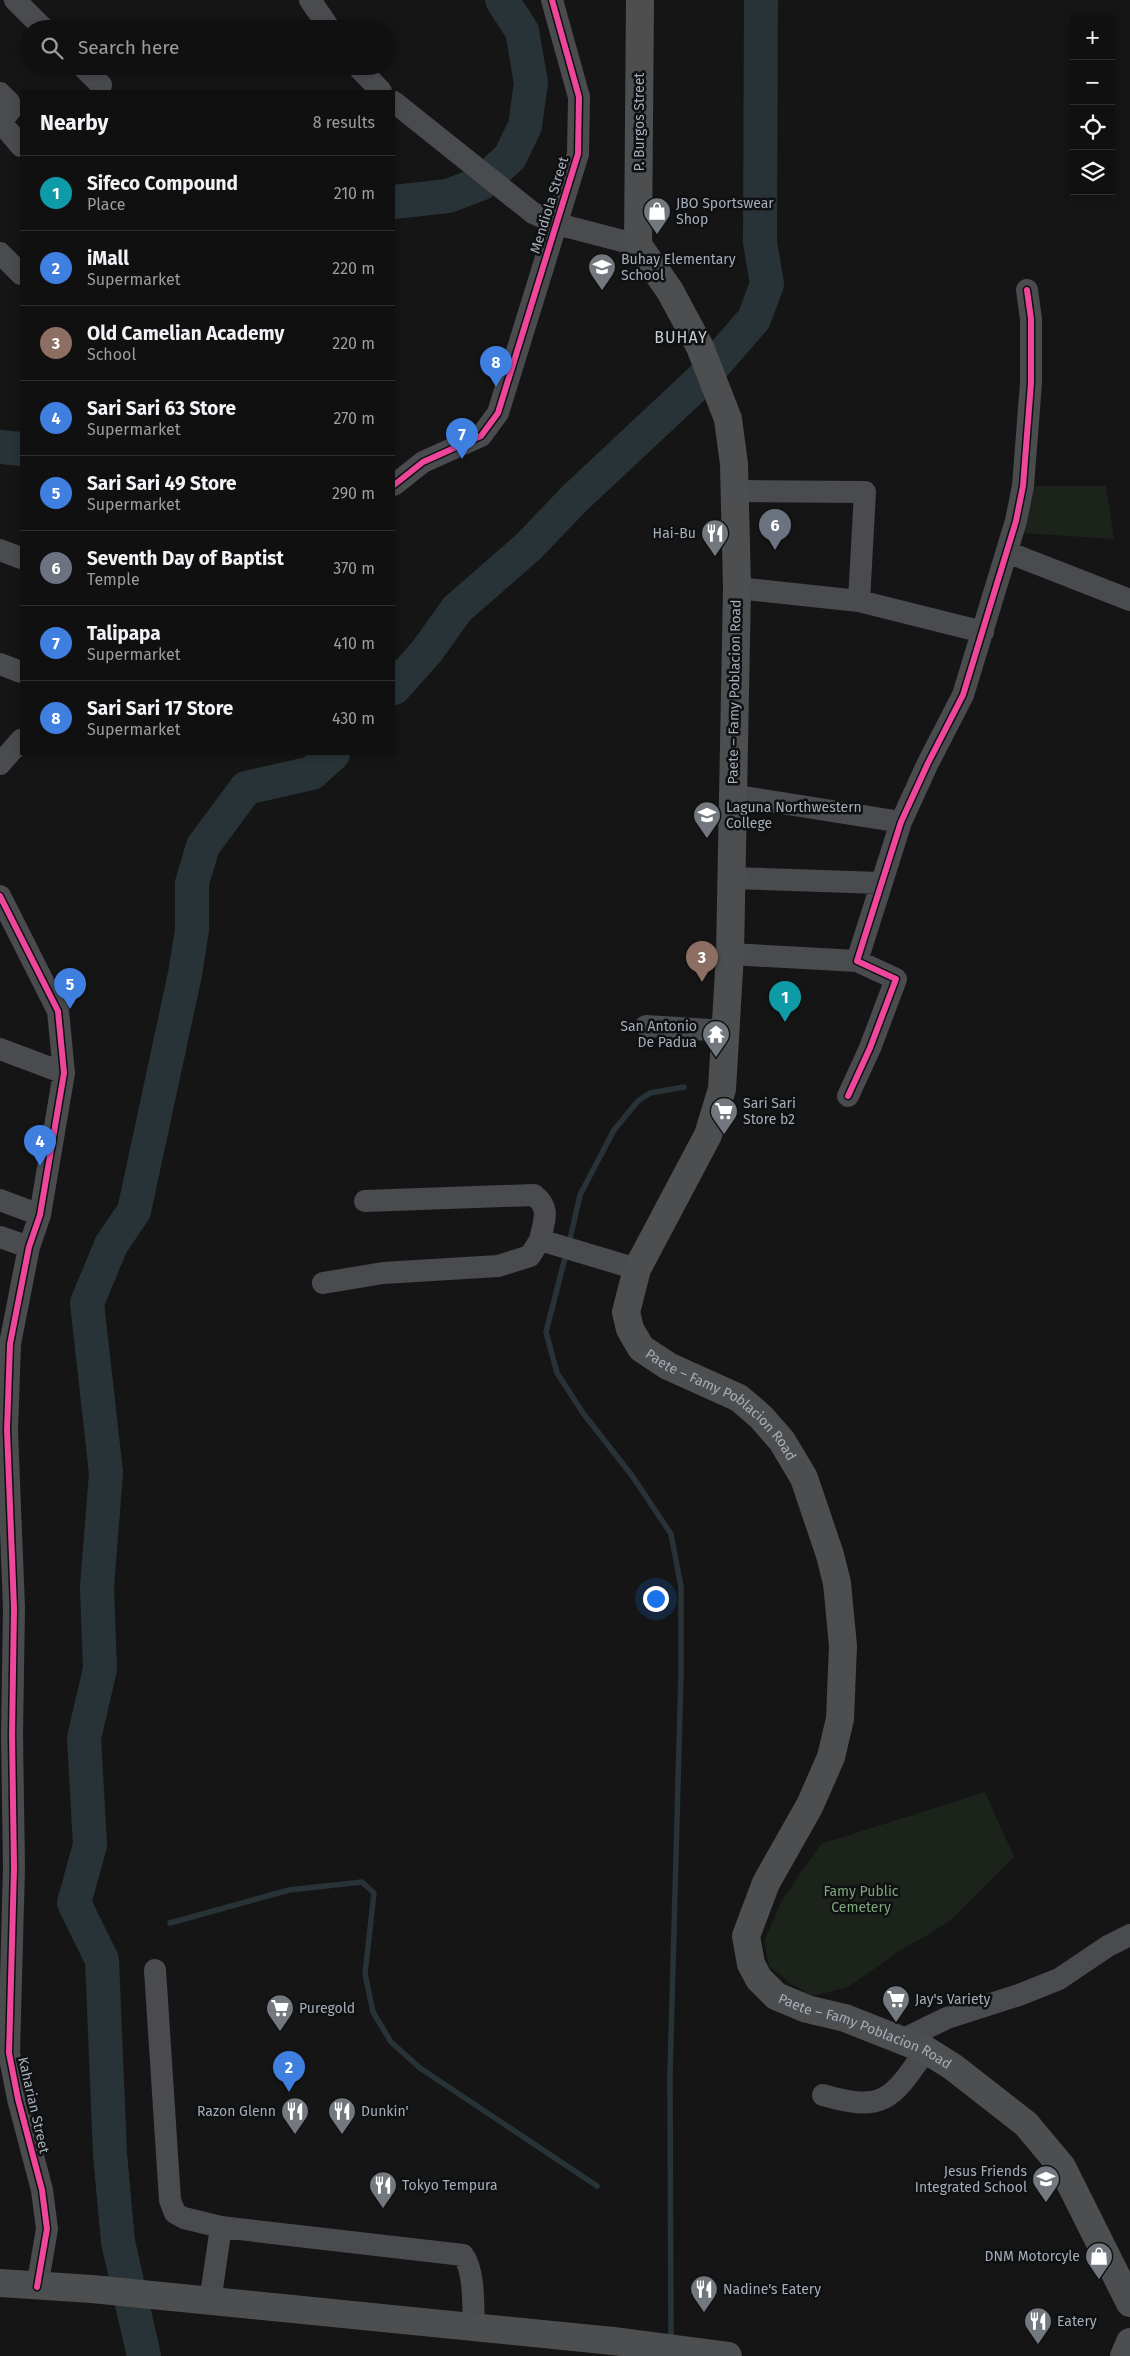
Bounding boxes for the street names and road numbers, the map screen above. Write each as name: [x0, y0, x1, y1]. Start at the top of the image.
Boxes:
street label: P. Burgos Street: [631, 72, 648, 171]
street label: Mendiola Street: [527, 154, 573, 256]
street label: Paete – Famy Poblacion Road: [724, 599, 745, 785]
street label: Paete – Famy Poblacion Road: [642, 1345, 800, 1464]
street label: Paete – Famy Poblacion Road: [776, 1990, 955, 2073]
street label: Kaharian Street: [14, 2055, 53, 2156]

